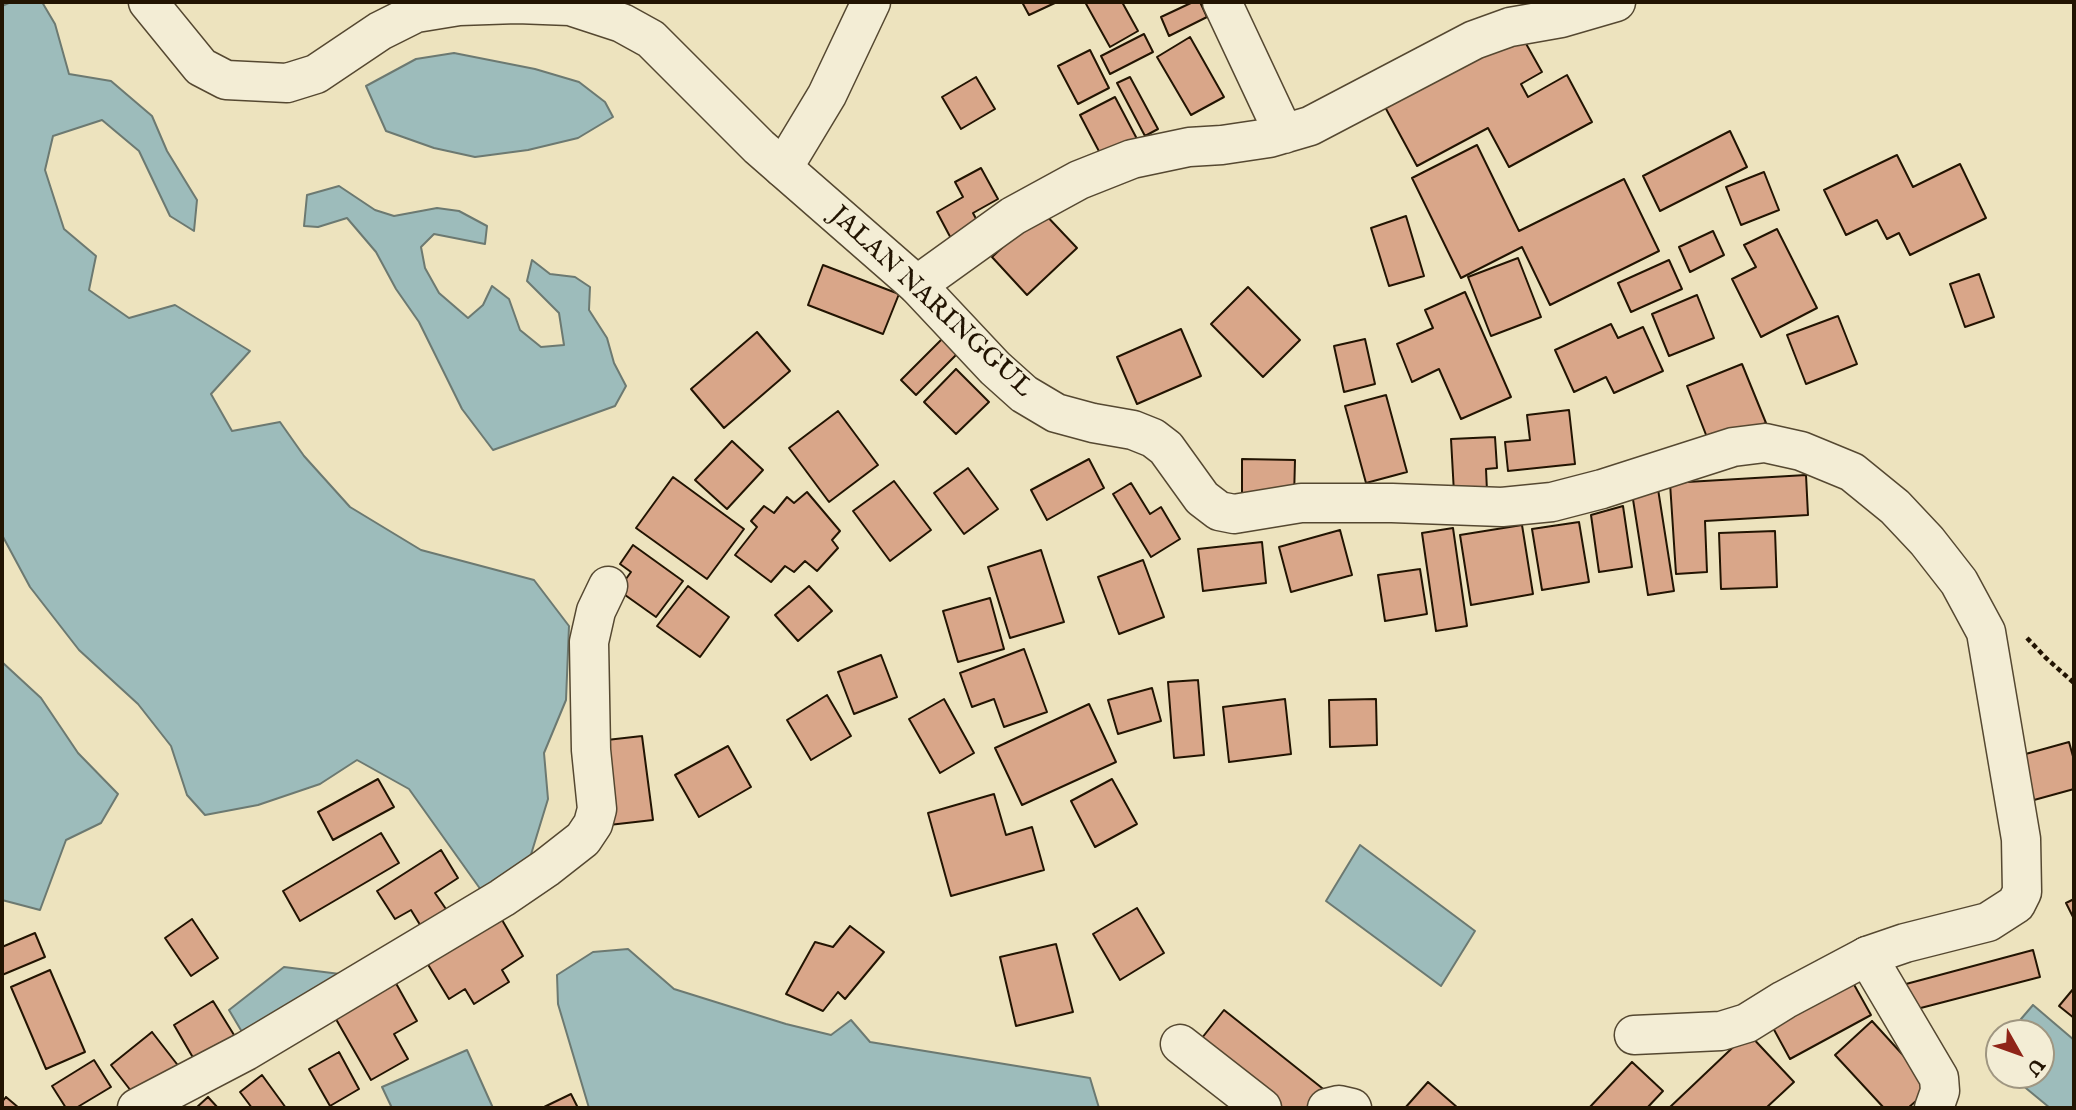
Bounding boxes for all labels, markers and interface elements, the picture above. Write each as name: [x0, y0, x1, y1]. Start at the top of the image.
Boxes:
street label: JALAN NARINGGUL: [822, 201, 1038, 405]
north arrow: [1985, 1019, 2055, 1089]
text: U: [2020, 1052, 2049, 1080]

